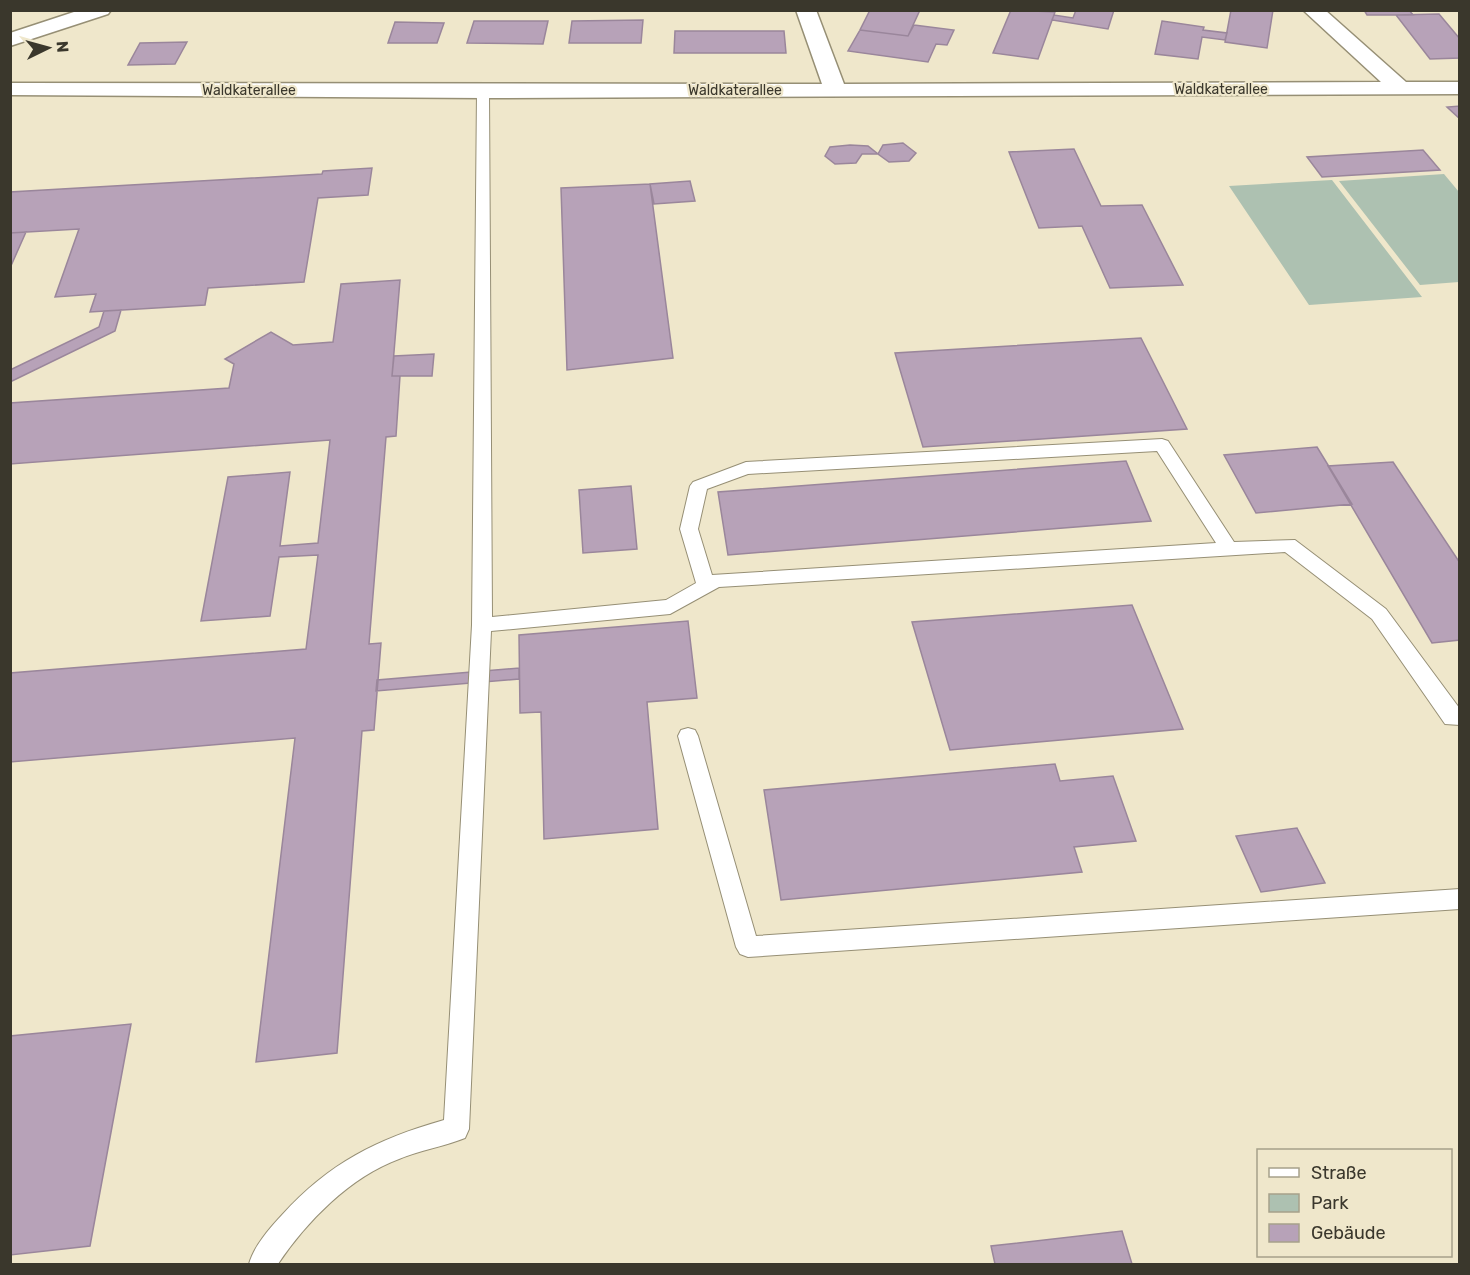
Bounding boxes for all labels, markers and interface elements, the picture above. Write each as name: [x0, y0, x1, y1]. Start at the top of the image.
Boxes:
north arrow: [18, 18, 78, 78]
text: N: [52, 40, 72, 53]
street label: Waldkaterallee: [1174, 81, 1268, 98]
street label: Waldkaterallee: [202, 82, 296, 99]
street label: Waldkaterallee: [688, 82, 782, 99]
legend: [1257, 1149, 1452, 1257]
text: Straße: [1311, 1162, 1367, 1184]
text: Park: [1311, 1192, 1349, 1214]
text: Gebäude: [1311, 1222, 1386, 1244]

